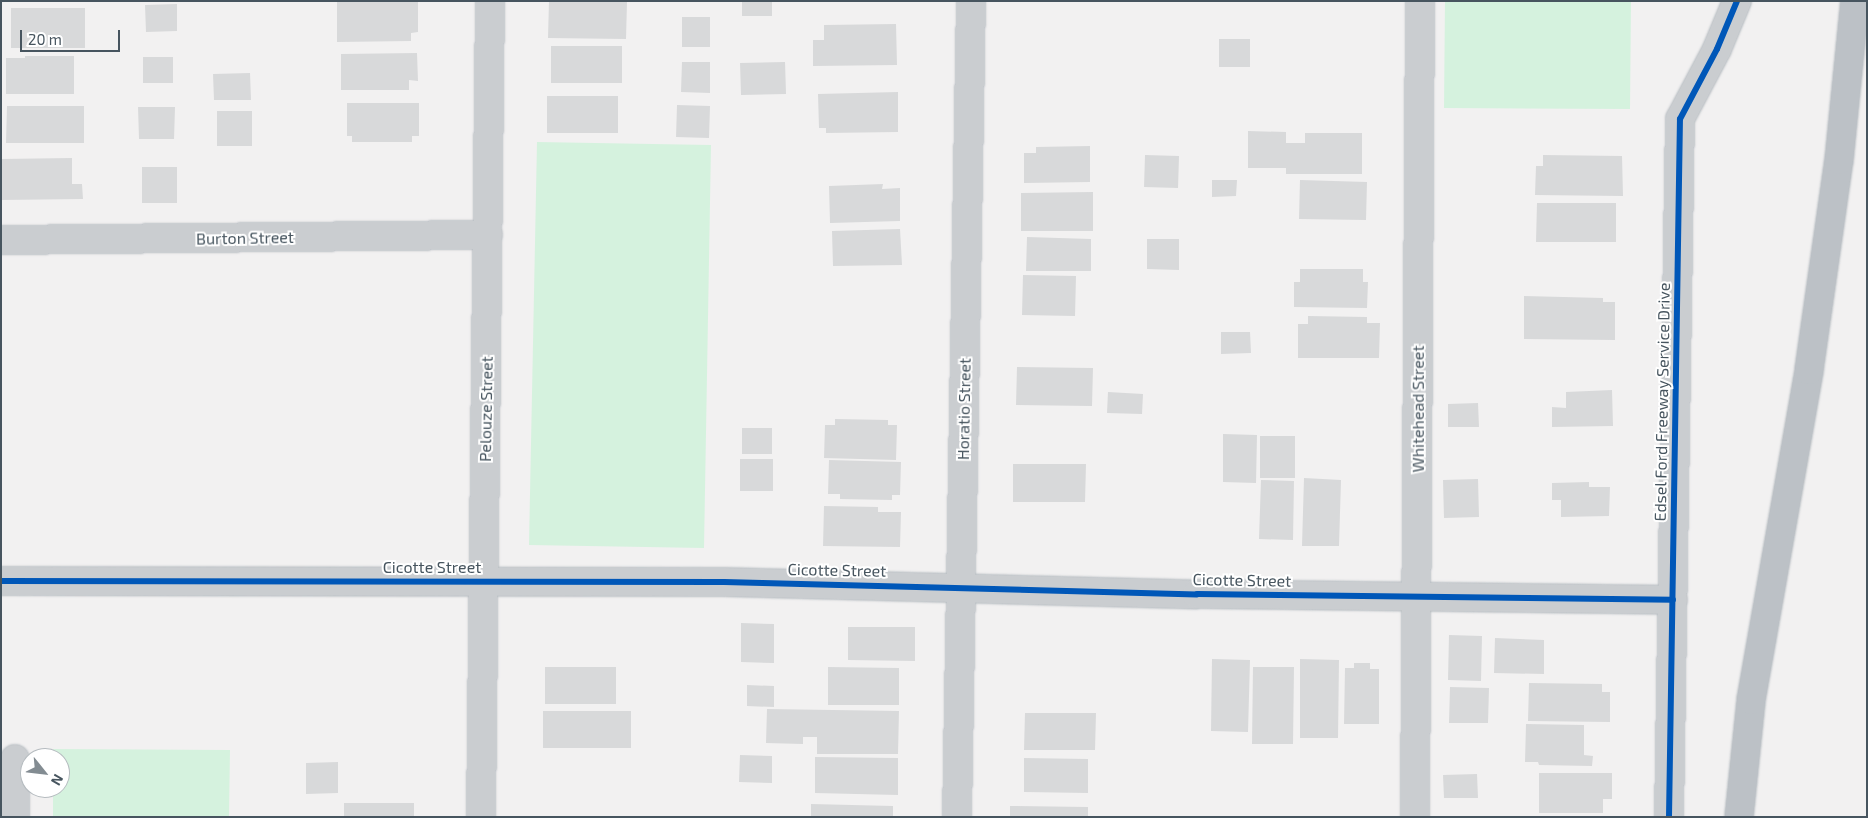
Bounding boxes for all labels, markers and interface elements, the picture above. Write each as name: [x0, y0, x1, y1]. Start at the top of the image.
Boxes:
scale bar: [22, 20, 122, 52]
text: 20 m: [28, 30, 62, 48]
street label: Burton Street: [196, 228, 294, 248]
street label: Edsel Ford Freeway Service Drive: [1650, 282, 1674, 522]
street label: Whitehead Street: [1408, 346, 1428, 472]
street label: Pelouze Street: [475, 356, 497, 462]
street label: Horatio Street: [954, 358, 974, 460]
street label: Cicotte Street: [383, 557, 481, 577]
street label: Cicotte Street: [788, 560, 886, 580]
street label: Cicotte Street: [1193, 570, 1291, 590]
north arrow: [20, 748, 70, 798]
text: N: [48, 771, 68, 789]

